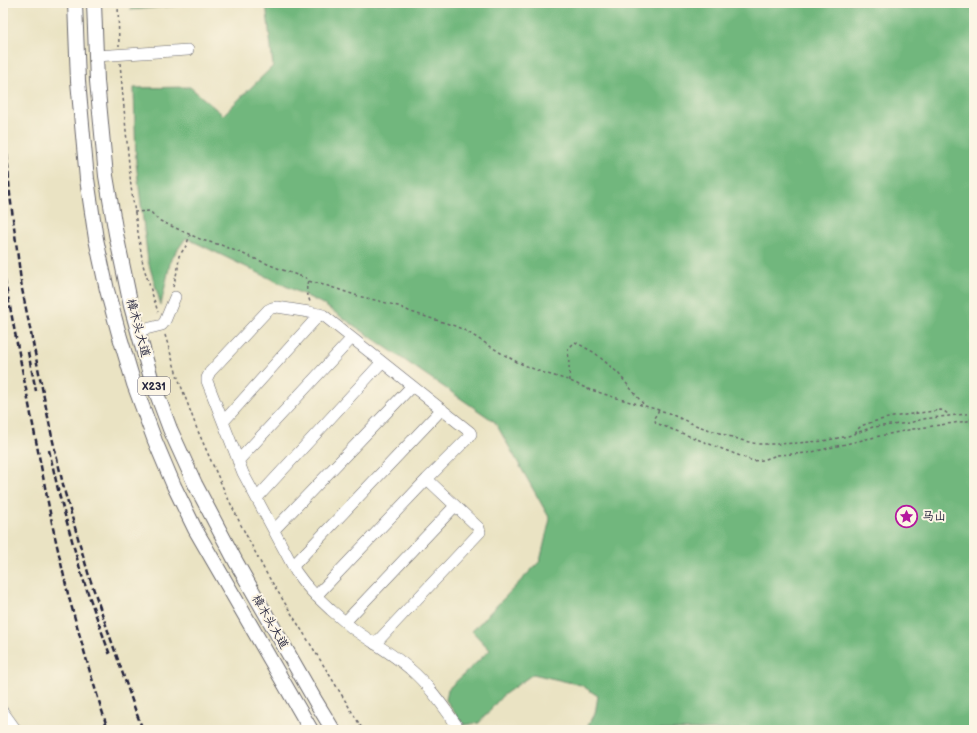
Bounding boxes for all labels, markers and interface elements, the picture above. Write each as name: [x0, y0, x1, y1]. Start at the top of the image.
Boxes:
street label: 樟木头大道: [123, 297, 153, 359]
road number: X231: [138, 377, 170, 395]
place icon: 马山: [893, 503, 919, 529]
place label: 马山: [922, 509, 946, 524]
street label: 樟木头大道: [249, 592, 291, 652]

